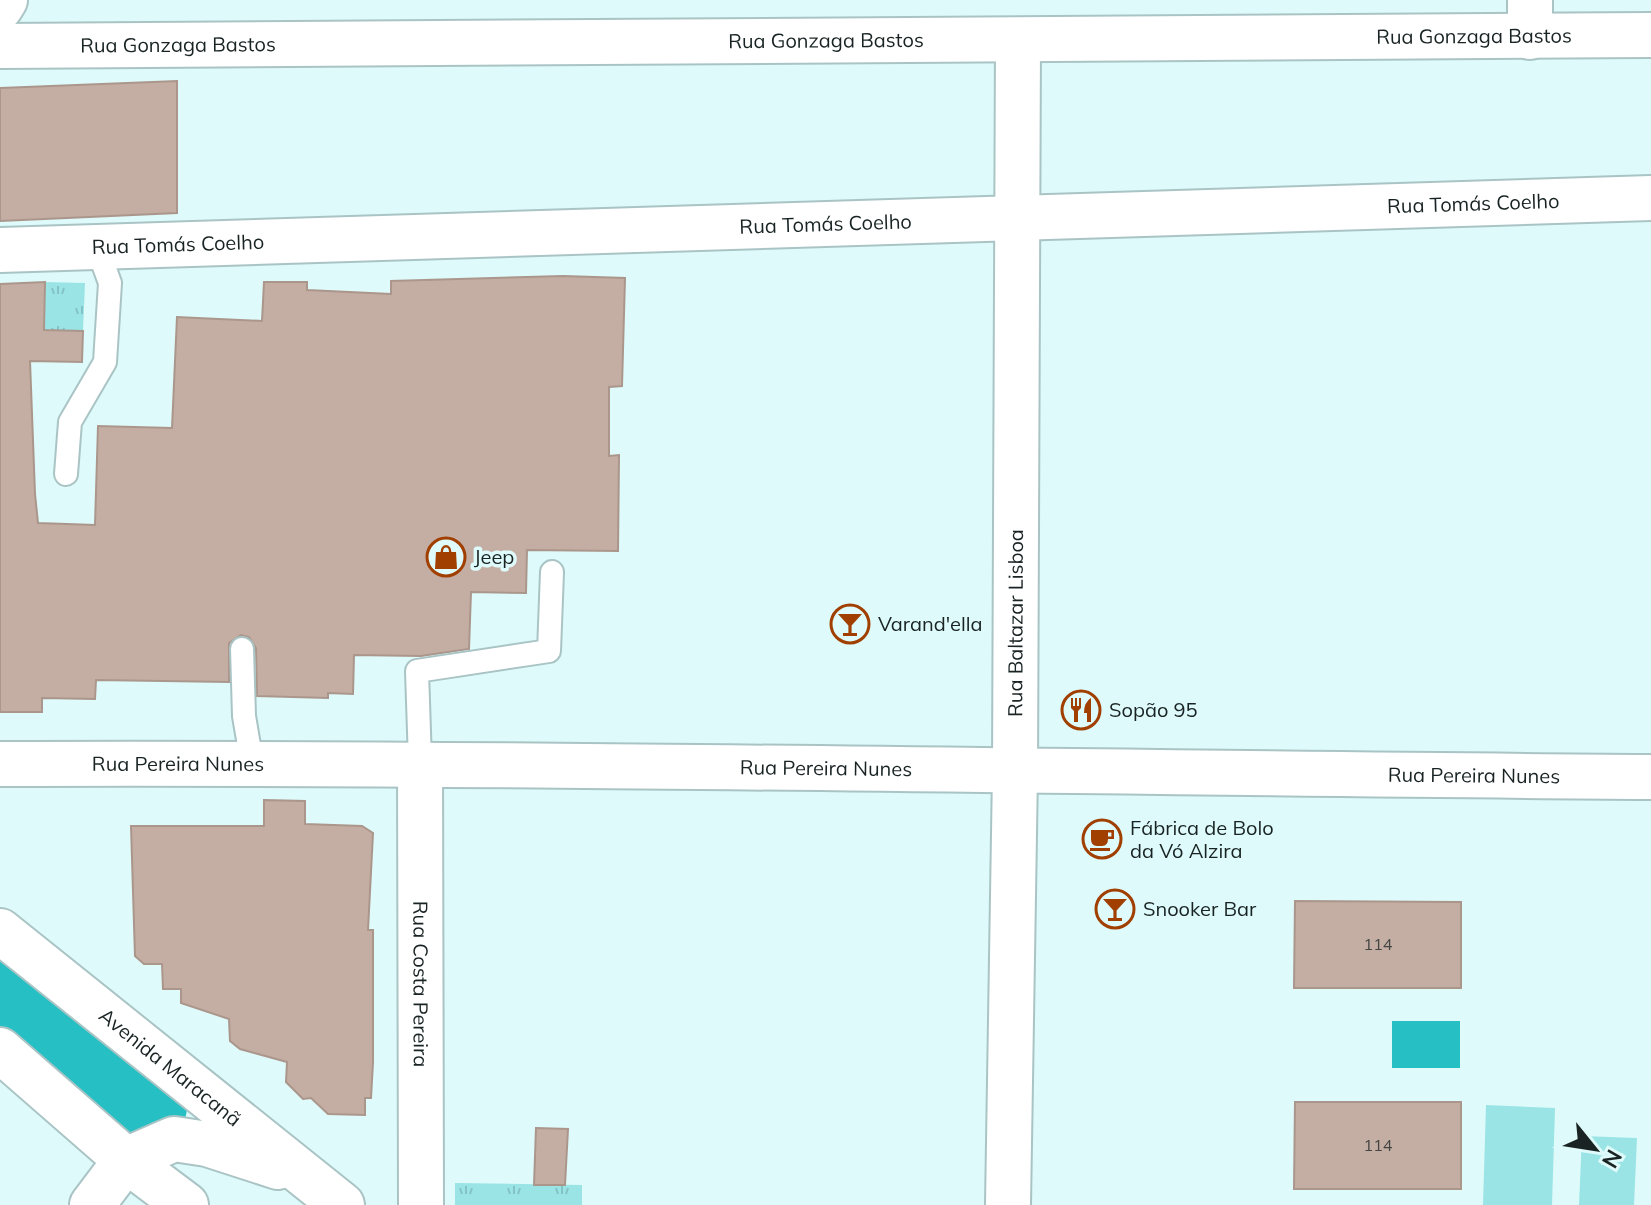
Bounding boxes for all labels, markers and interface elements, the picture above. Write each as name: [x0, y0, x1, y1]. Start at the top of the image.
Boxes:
street label: Rua Gonzaga Bastos: [1376, 23, 1572, 49]
street label: Rua Gonzaga Bastos: [728, 27, 924, 53]
street label: Rua Gonzaga Bastos: [80, 31, 276, 57]
street label: Rua Tomás Coelho: [1387, 188, 1560, 218]
street label: Rua Tomás Coelho: [739, 208, 912, 239]
street label: Rua Tomás Coelho: [91, 229, 265, 259]
street label: Rua Baltazar Lisboa: [1002, 529, 1028, 717]
shop icon: Jeep: [425, 536, 467, 578]
place label: Jeep: [474, 544, 514, 569]
bar icon: Varand'ella: [829, 603, 871, 645]
place label: Varand'ella: [878, 611, 983, 636]
restaurant icon: Sopão 95: [1060, 689, 1102, 731]
place label: Sopão 95: [1109, 697, 1198, 722]
street label: Rua Pereira Nunes: [92, 751, 264, 776]
street label: Rua Pereira Nunes: [740, 754, 912, 781]
street label: Rua Pereira Nunes: [1388, 762, 1560, 788]
place label: Fábrica de Bolo da Vó Alzira: [1130, 815, 1274, 863]
cafe icon: Fábrica de Bolo da Vó Alzira: [1081, 818, 1123, 860]
bar icon: Snooker Bar: [1094, 888, 1136, 930]
place label: Snooker Bar: [1143, 896, 1257, 921]
street label: Rua Costa Pereira: [408, 901, 434, 1067]
house number: 114: [1364, 934, 1393, 954]
street label: Avenida Maracanã: [94, 1002, 247, 1131]
north arrow: [1555, 1109, 1635, 1189]
house number: 114: [1364, 1135, 1393, 1155]
text: N: [1596, 1145, 1629, 1173]

